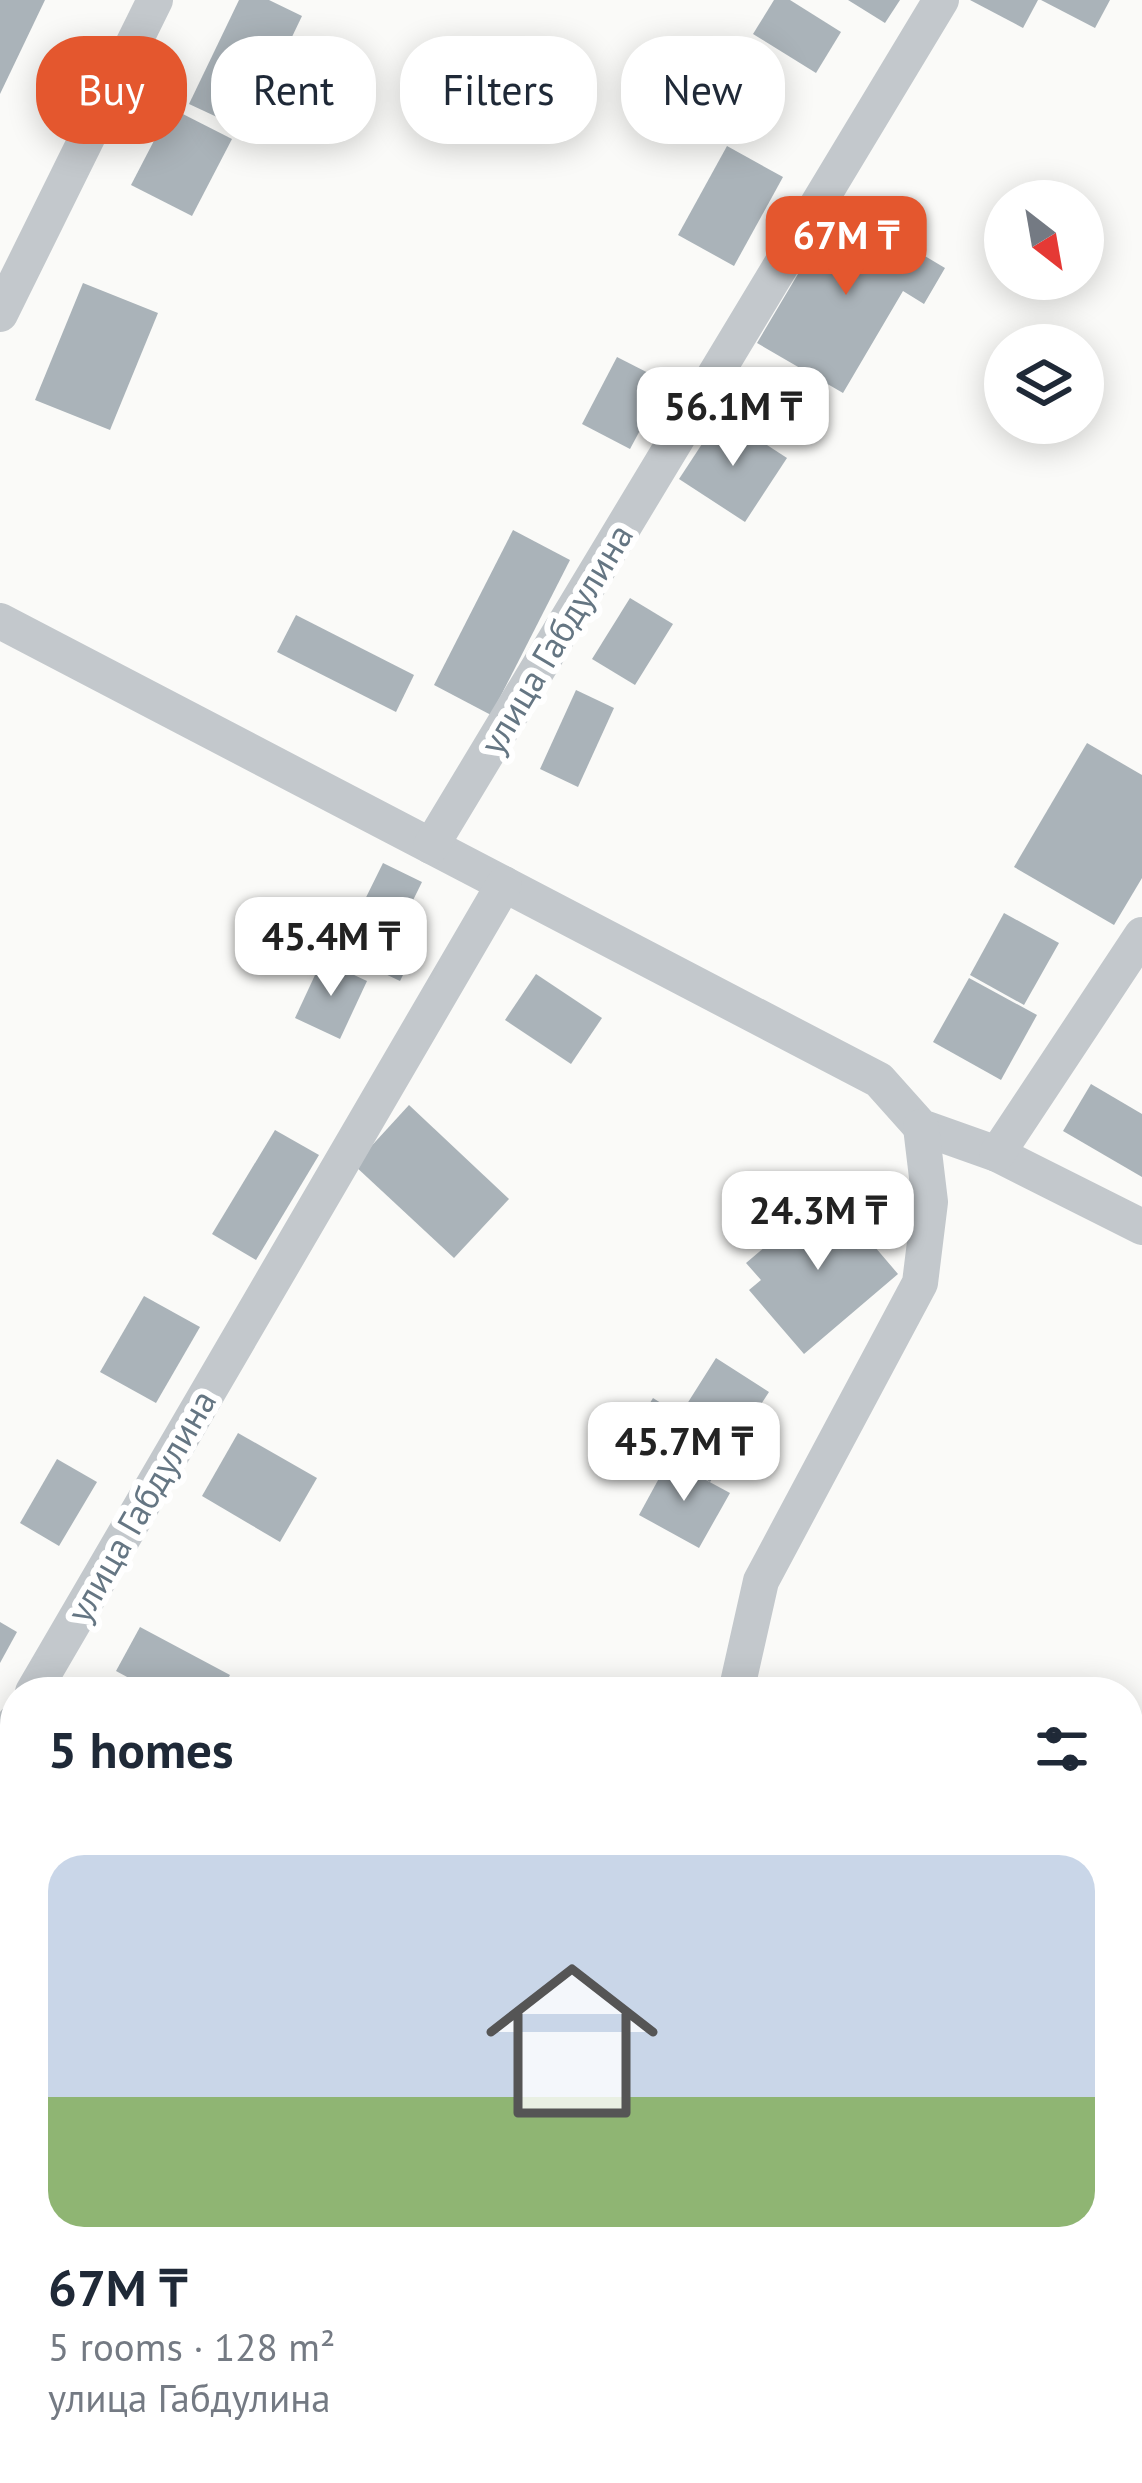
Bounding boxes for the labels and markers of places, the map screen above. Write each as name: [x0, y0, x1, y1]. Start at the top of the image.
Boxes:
pin: 67M ₸: [762, 196, 930, 298]
pin: 56.1M ₸: [622, 367, 844, 469]
pin: 45.4M ₸: [220, 897, 442, 999]
pin: 24.3M ₸: [707, 1171, 929, 1273]
pin: 45.7M ₸: [573, 1402, 795, 1504]

